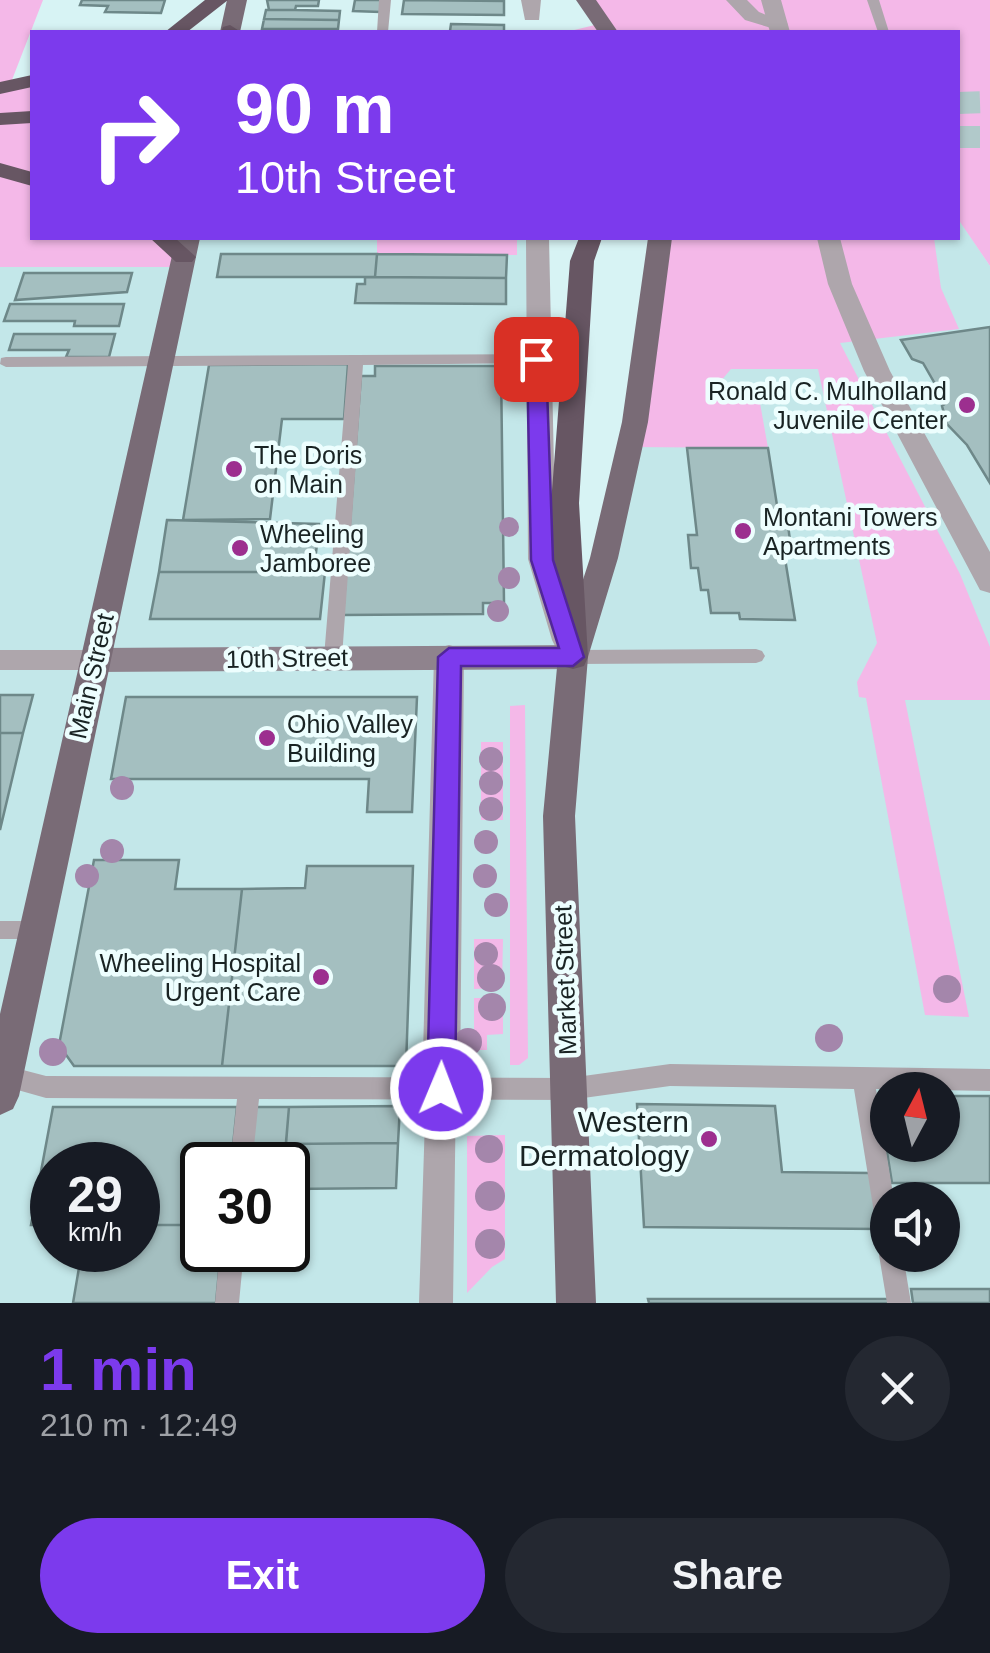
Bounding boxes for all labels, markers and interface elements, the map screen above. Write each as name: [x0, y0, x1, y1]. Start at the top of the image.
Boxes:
icon: right: [70, 70, 200, 200]
text: 90 m: [235, 70, 395, 148]
text: 10th Street: [235, 152, 455, 203]
pin: [494, 317, 579, 402]
icon: arrive: [509, 332, 564, 387]
place label: Ronald C. Mulholland Juvenile Center: [708, 377, 947, 434]
marker: Ronald C. Mulholland Juvenile Center: [956, 394, 978, 416]
place label: The Doris on Main: [254, 441, 362, 498]
marker: The Doris on Main: [223, 458, 245, 480]
place label: Montani Towers Apartments: [763, 503, 938, 560]
place label: Wheeling Jamboree: [260, 520, 371, 577]
marker: Montani Towers Apartments: [732, 520, 754, 542]
marker: Wheeling Jamboree: [229, 537, 251, 559]
street label: Main Street: [63, 611, 119, 741]
street label: 10th Street: [226, 643, 348, 673]
place label: Ohio Valley Building: [287, 710, 413, 767]
marker: Ohio Valley Building: [256, 727, 278, 749]
street label: Market Street: [548, 904, 582, 1055]
place label: Wheeling Hospital Urgent Care: [100, 949, 301, 1006]
marker: Wheeling Hospital Urgent Care: [310, 966, 332, 988]
position arrow: [389, 1037, 493, 1141]
north arrow: [870, 1072, 960, 1162]
map controls: [870, 1072, 960, 1272]
place label: Western Dermatology: [519, 1105, 689, 1172]
marker: Western Dermatology: [698, 1128, 720, 1150]
speed limit sign: 30: [180, 1142, 310, 1272]
text: 29: [67, 1167, 123, 1223]
button: sound: [870, 1182, 960, 1272]
text: km/h: [68, 1218, 122, 1246]
text: 1 min: [40, 1336, 197, 1403]
button: close: [845, 1336, 950, 1441]
text: 210 m · 12:49: [40, 1407, 237, 1443]
button: Exit: [40, 1518, 485, 1633]
button: Share: [505, 1518, 950, 1633]

